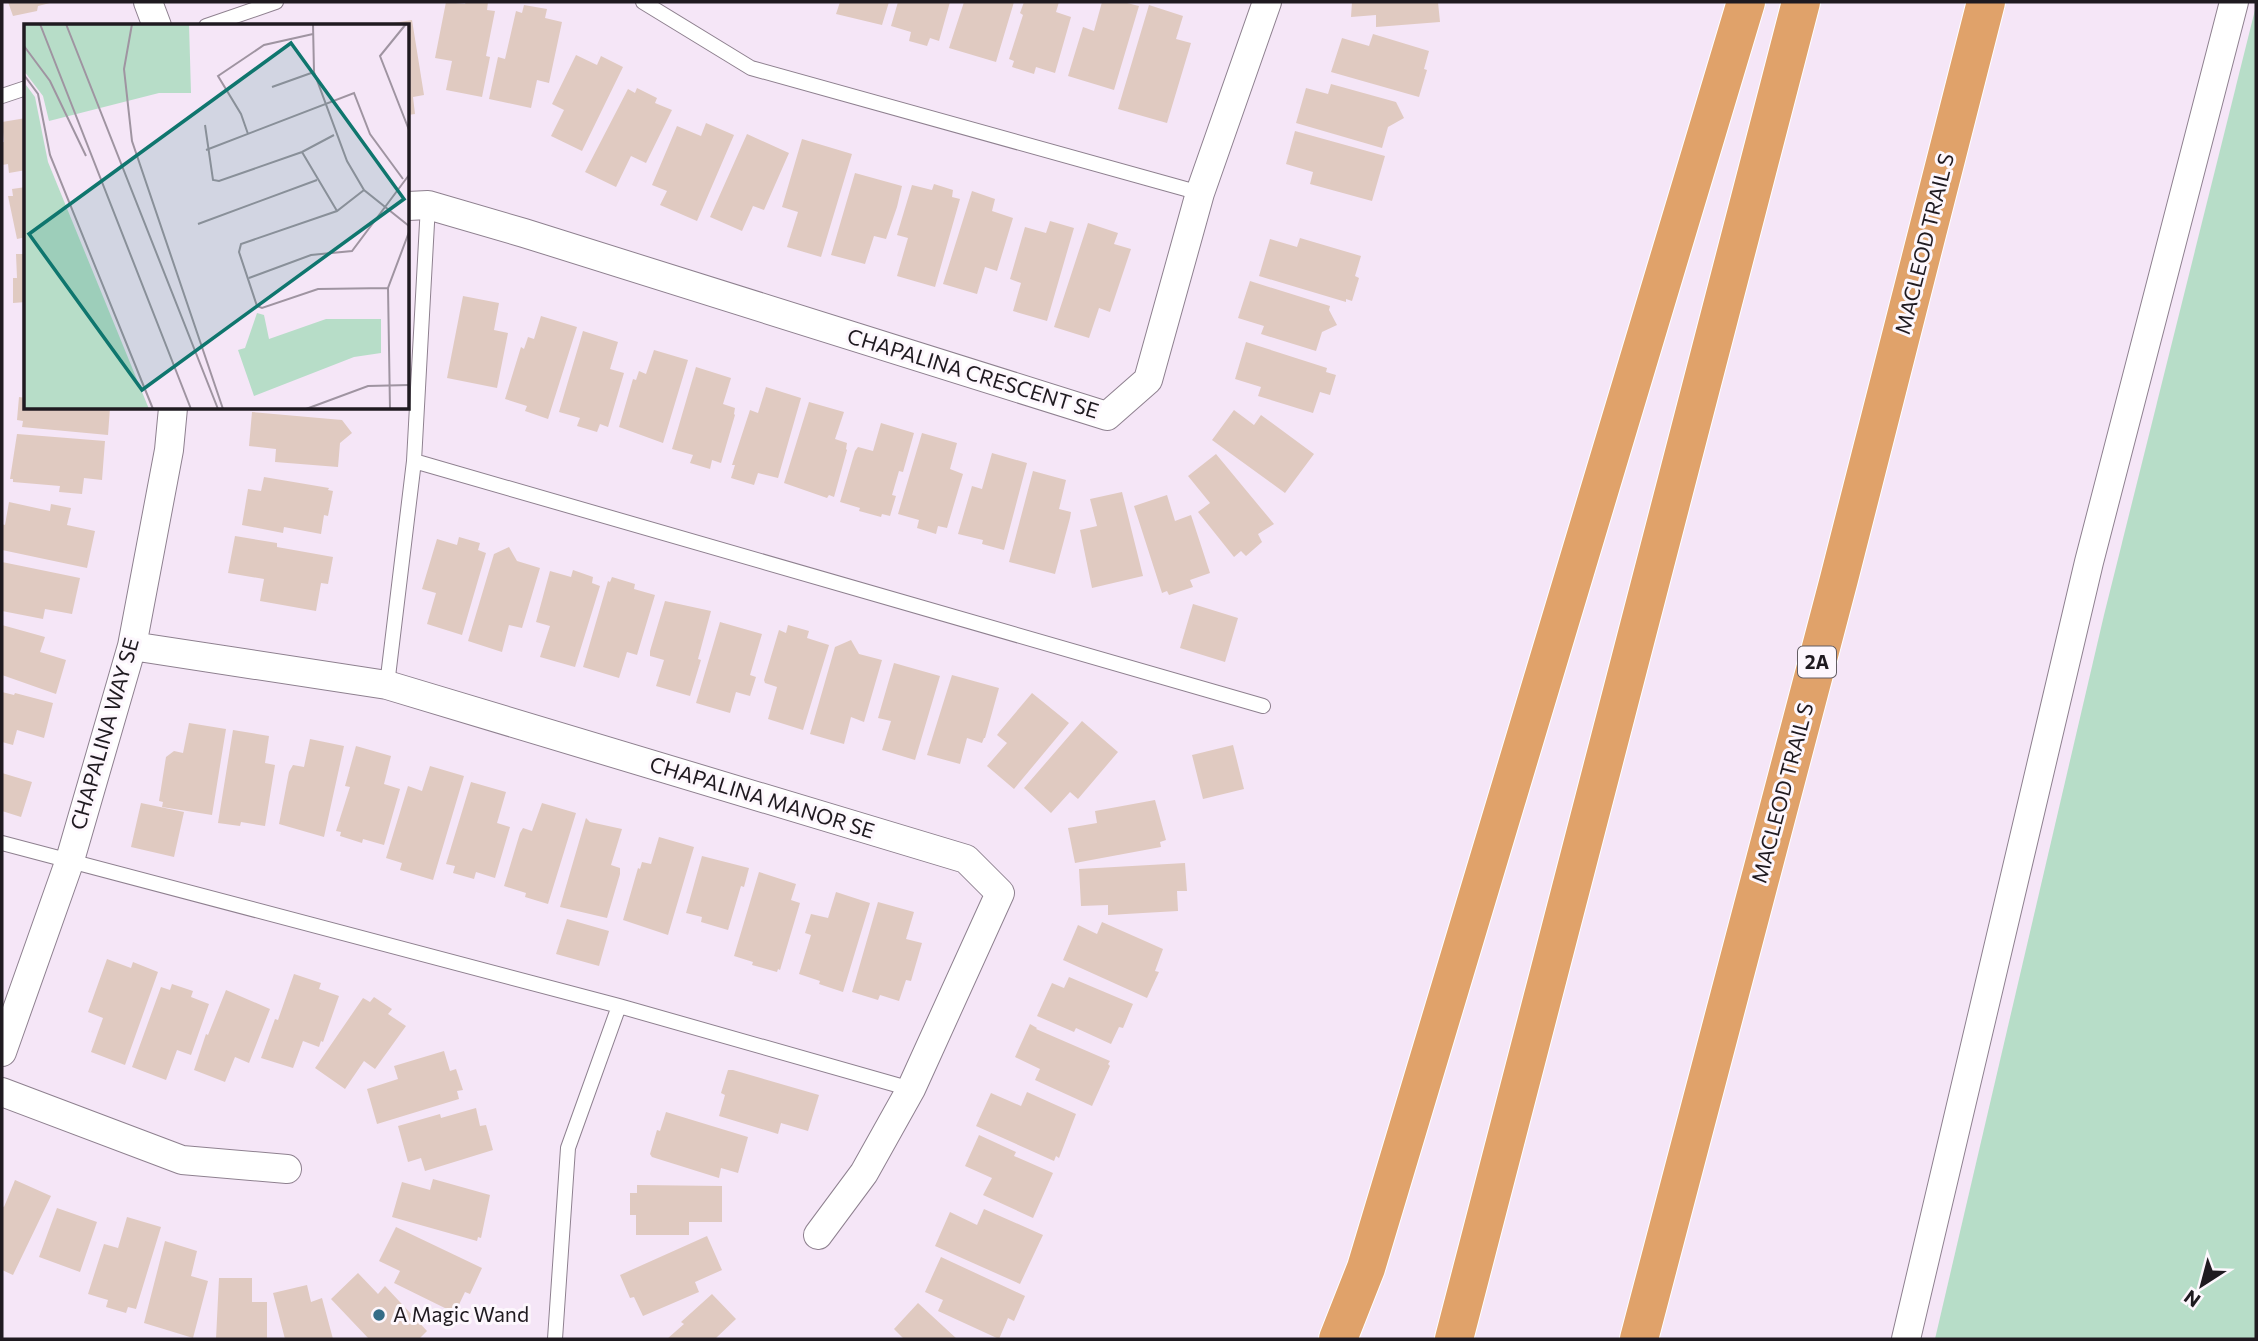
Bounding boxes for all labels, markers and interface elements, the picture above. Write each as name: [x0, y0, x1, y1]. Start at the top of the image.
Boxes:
inset map: [24, 24, 410, 410]
street label: MACLEOD TRAIL S: [1889, 151, 1958, 337]
street label: CHAPALINA CRESCENT SE: [845, 322, 1102, 423]
street label: CHAPALINA WAY SE: [64, 635, 143, 832]
road number: 2A: [1798, 646, 1836, 678]
street label: MACLEOD TRAIL S: [1745, 700, 1818, 886]
street label: CHAPALINA MANOR SE: [647, 750, 878, 843]
north arrow: [2167, 1250, 2237, 1320]
text: N: [2179, 1286, 2204, 1313]
place label: A Magic Wand: [393, 1301, 529, 1326]
marker: A Magic Wand: [371, 1307, 387, 1323]

